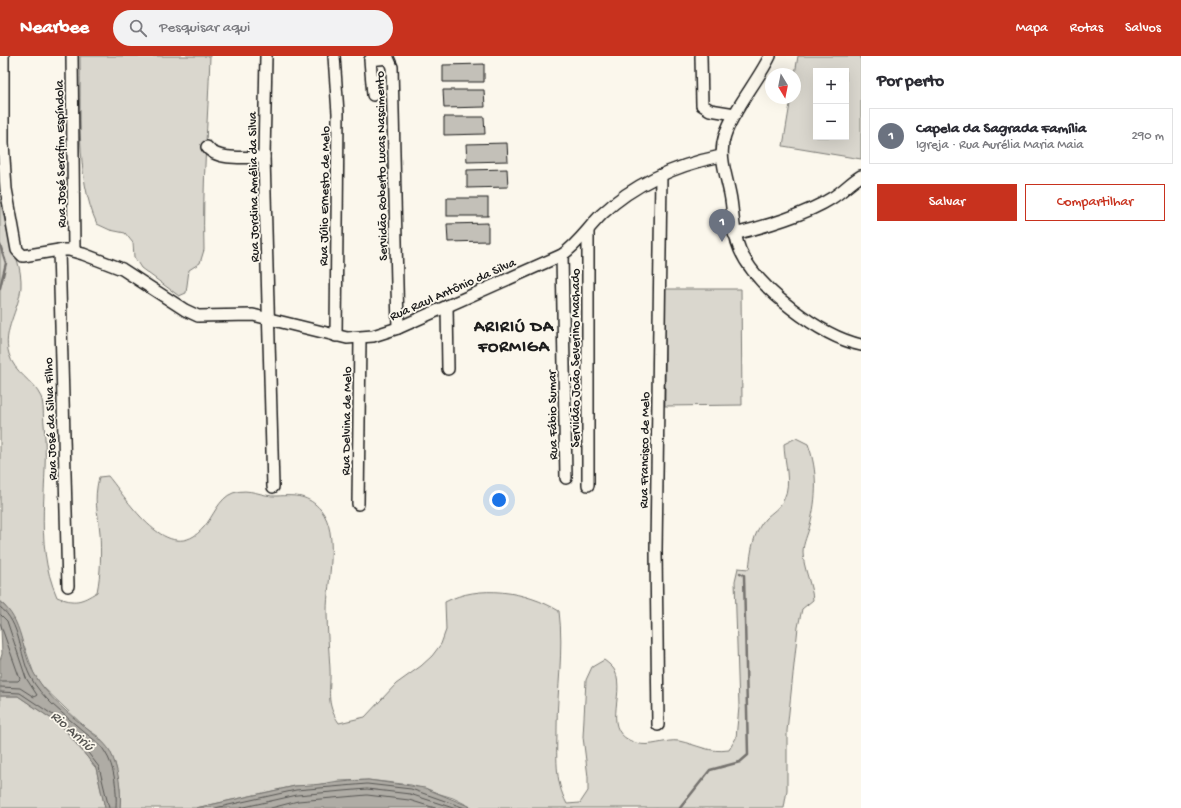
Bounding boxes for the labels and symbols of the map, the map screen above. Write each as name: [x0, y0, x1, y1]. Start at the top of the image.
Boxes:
north arrow: [765, 68, 801, 104]
street label: Servidão Roberto Lucas Nascimento: [373, 71, 392, 261]
street label: Rua José Serafim Espíndola: [53, 79, 70, 228]
street label: Rua Jordina Amélia da Silva: [246, 111, 263, 262]
street label: Rua Júlio Ernesto de Melo: [317, 126, 334, 266]
pin: 1: [709, 209, 735, 242]
street label: Rua Raul Antônio da Silva: [388, 255, 519, 325]
street label: Servidão João Severino Machado: [569, 268, 584, 448]
district label: ARIRIÚ DA FORMIGA: [473, 318, 555, 358]
street label: Rua José da Silva Filho: [42, 357, 61, 481]
street label: Rua Delvina de Melo: [339, 366, 356, 476]
street label: Rua Fábio Sumar: [545, 369, 562, 460]
street label: Rua Francisco de Melo: [637, 391, 654, 509]
your location: [489, 490, 509, 510]
water label: Rio Aririú: [46, 708, 97, 756]

